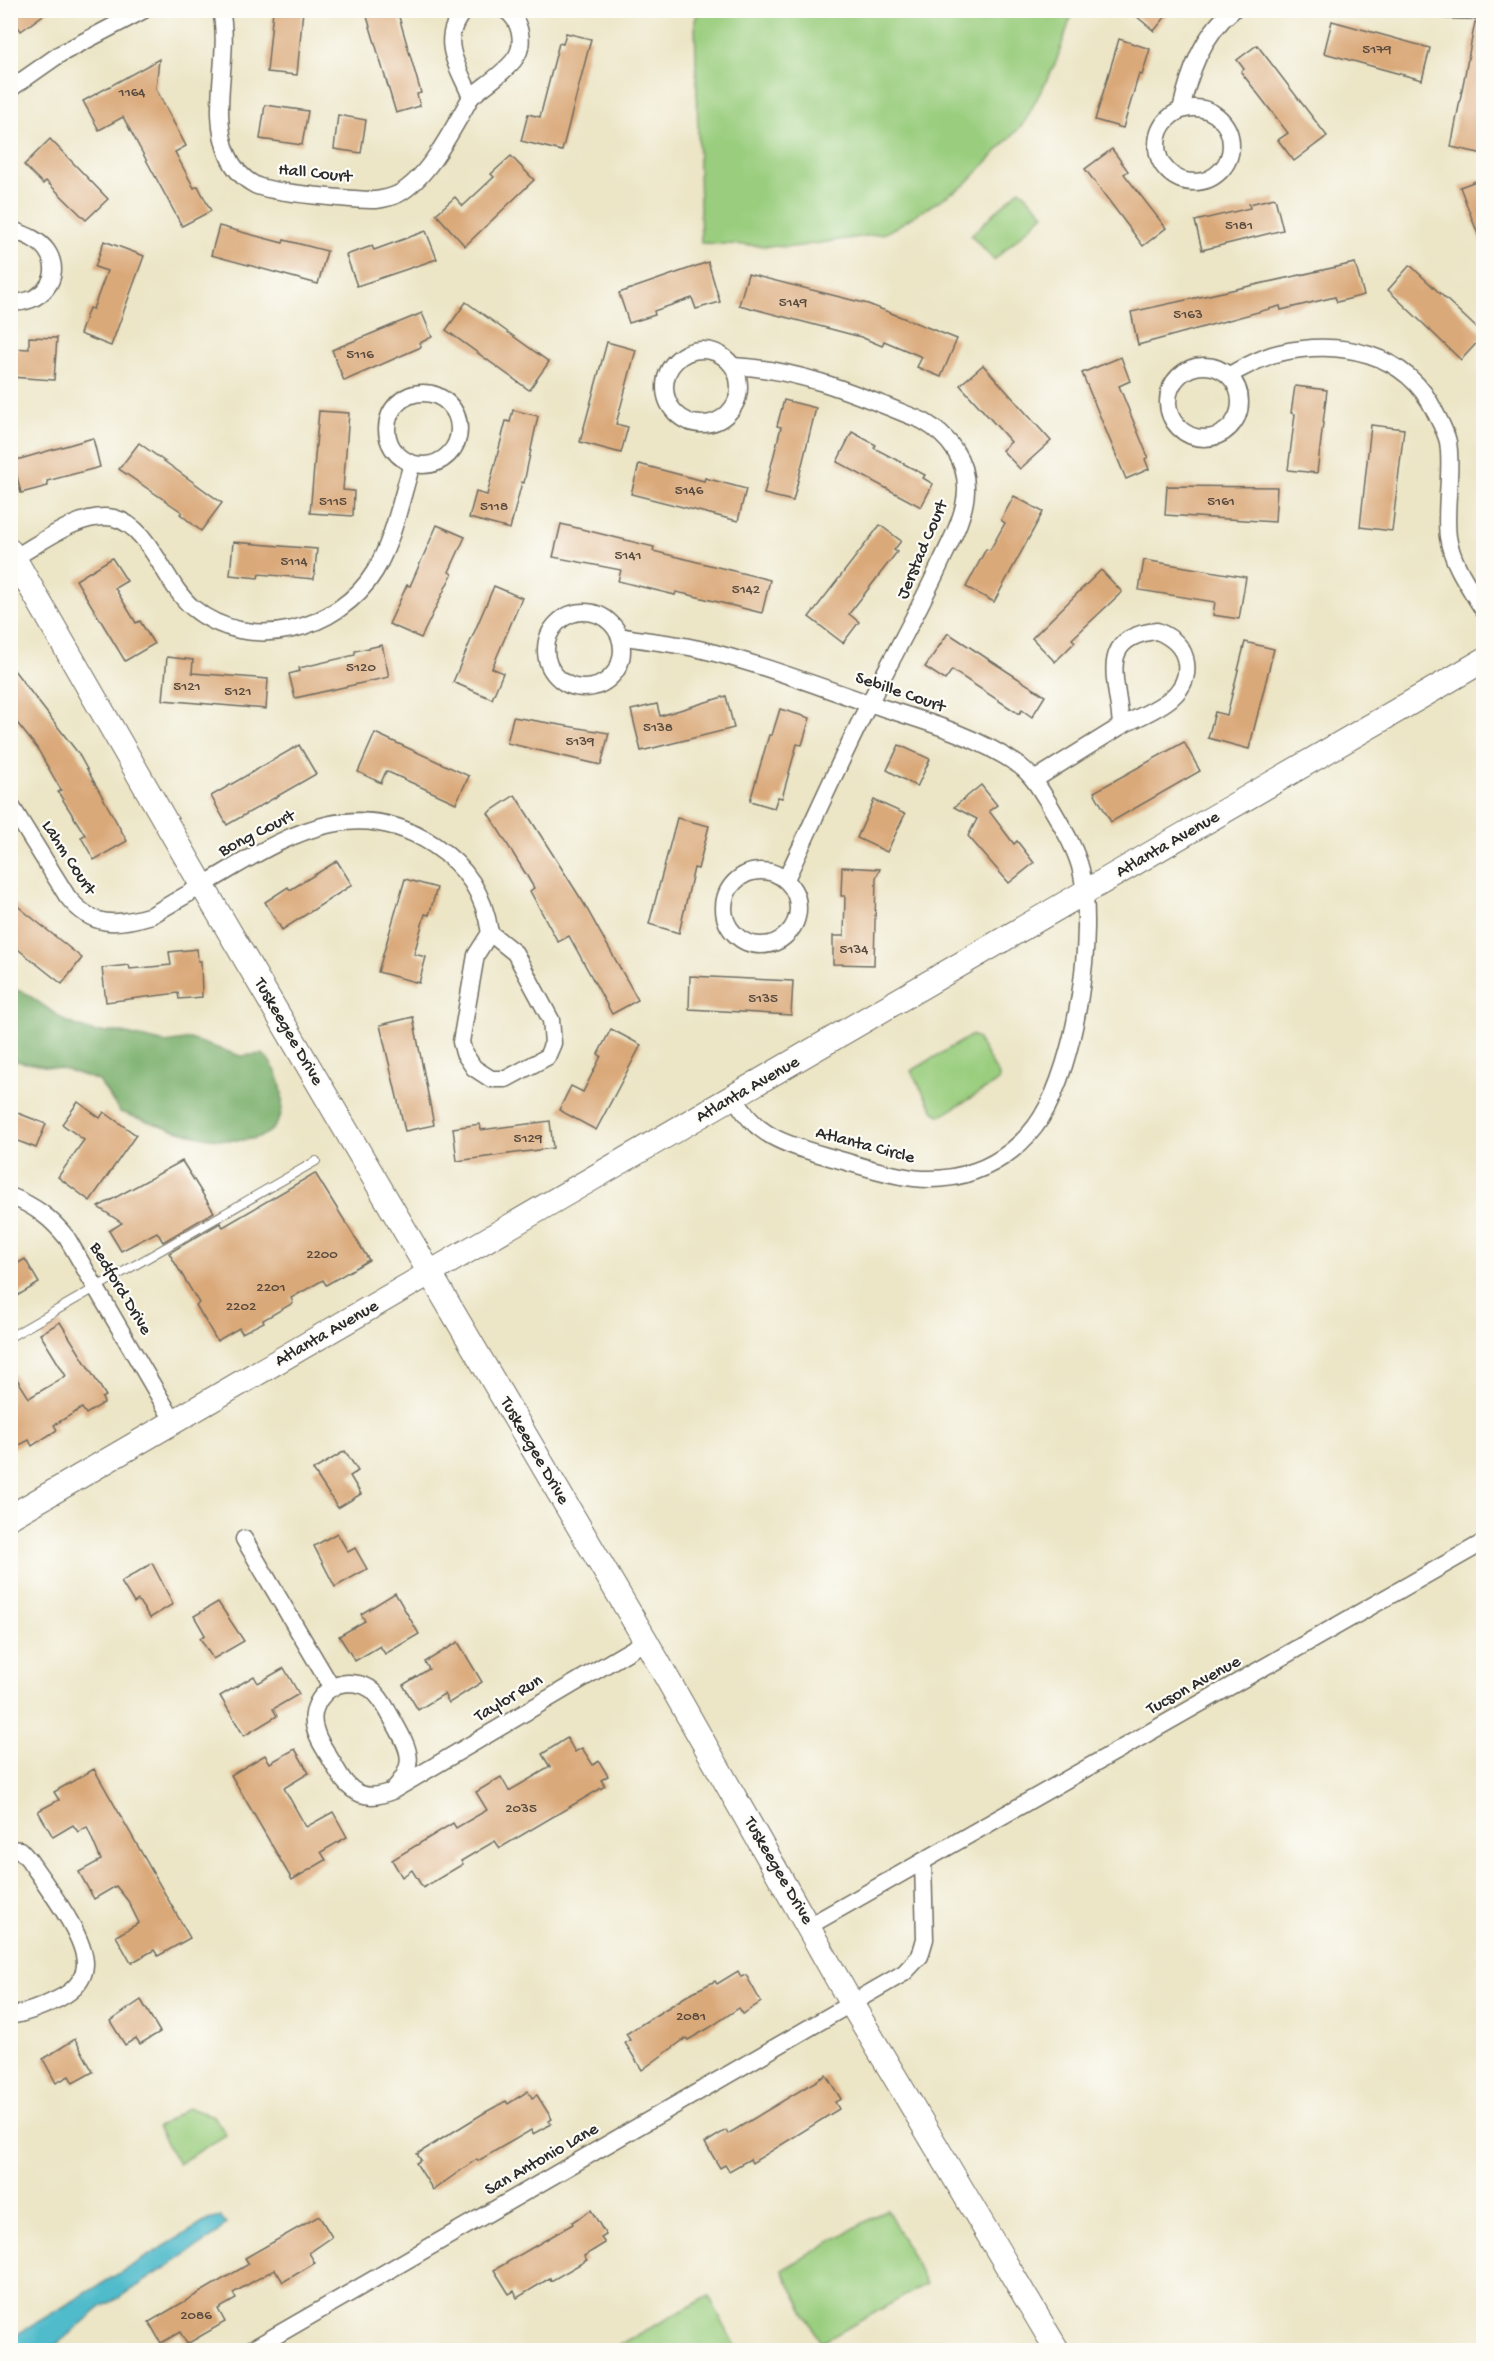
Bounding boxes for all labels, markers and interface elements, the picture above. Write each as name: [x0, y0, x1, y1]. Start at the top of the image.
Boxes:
house number: 5179: [1362, 41, 1392, 59]
house number: 1164: [118, 84, 145, 102]
street label: Hall Court: [277, 160, 354, 188]
house number: 5181: [1225, 217, 1253, 235]
house number: 5149: [779, 294, 808, 312]
house number: 5163: [1173, 306, 1203, 324]
house number: 5116: [346, 346, 374, 364]
house number: 5146: [675, 482, 704, 500]
house number: 5115: [319, 493, 347, 511]
house number: 5161: [1207, 493, 1235, 511]
street label: Jerstad Court: [893, 496, 954, 603]
house number: 5118: [480, 498, 508, 516]
house number: 5141: [614, 547, 642, 565]
house number: 5114: [280, 553, 308, 571]
house number: 5142: [732, 581, 760, 599]
house number: 5120: [346, 659, 376, 677]
street label: Sebille Court: [852, 668, 949, 719]
house number: 5121: [173, 678, 201, 696]
house number: 5121: [224, 683, 252, 701]
house number: 5138: [643, 719, 673, 737]
house number: 5139: [565, 733, 595, 751]
street label: Bong Court: [214, 805, 300, 863]
street label: Atlanta Avenue: [1112, 807, 1224, 883]
street label: Lahm Court: [36, 817, 101, 901]
house number: 5134: [840, 941, 868, 959]
street label: Tuskeegee Drive: [248, 974, 328, 1090]
house number: 5135: [748, 990, 778, 1008]
street label: Atlanta Avenue: [692, 1052, 804, 1128]
street label: Atlanta Circle: [813, 1123, 917, 1169]
house number: 5129: [514, 1130, 543, 1148]
street label: Bedford Drive: [84, 1238, 156, 1340]
house number: 2200: [306, 1246, 338, 1264]
house number: 2201: [256, 1279, 286, 1297]
street label: Atlanta Avenue: [271, 1296, 383, 1372]
house number: 2202: [226, 1298, 256, 1316]
street label: Tuskeegee Drive: [494, 1393, 574, 1509]
street label: Tucson Avenue: [1142, 1651, 1245, 1721]
street label: Taylor Run: [470, 1670, 547, 1728]
house number: 2035: [505, 1800, 537, 1818]
street label: Tuskeegee Drive: [738, 1813, 818, 1929]
house number: 2081: [676, 2008, 706, 2026]
street label: San Antonio Lane: [482, 2119, 603, 2201]
house number: 2086: [180, 2307, 212, 2325]

